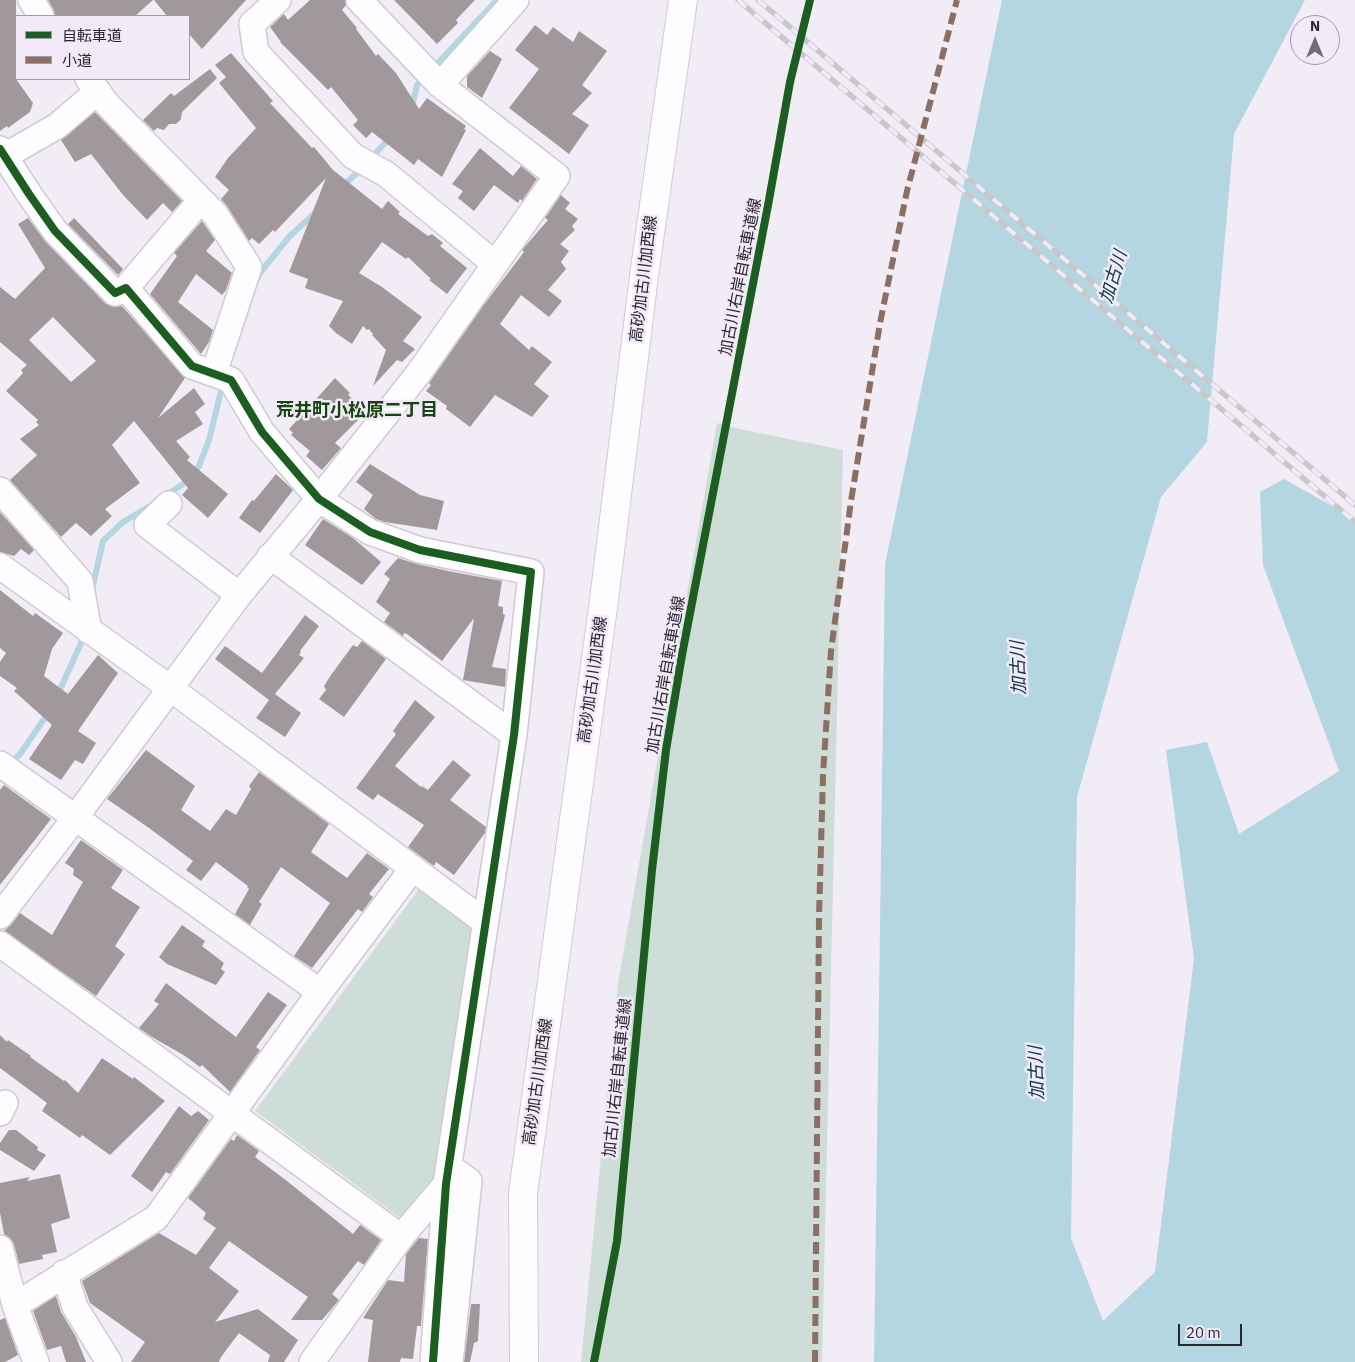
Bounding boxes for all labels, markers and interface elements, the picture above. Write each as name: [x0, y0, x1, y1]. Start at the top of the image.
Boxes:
legend: [15, 15, 190, 80]
north arrow: [1290, 15, 1340, 65]
text: N: [1310, 17, 1320, 35]
text: 自転車道: [62, 26, 122, 45]
text: 小道: [62, 51, 92, 70]
street label: 加古川右岸自転車道線: [716, 197, 766, 357]
street label: 高砂加古川加西線: [627, 214, 661, 344]
water label: 加古川: [1096, 248, 1132, 306]
district label: 荒井町小松原二丁目: [276, 400, 438, 422]
street label: 加古川右岸自転車道線: [643, 595, 689, 755]
street label: 高砂加古川加西線: [575, 615, 611, 745]
water label: 加古川: [1007, 641, 1031, 695]
street label: 加古川右岸自転車道線: [600, 997, 636, 1159]
street label: 高砂加古川加西線: [520, 1017, 556, 1147]
water label: 加古川: [1025, 1046, 1049, 1100]
scale bar: [1180, 1314, 1244, 1346]
text: 20 m: [1186, 1323, 1221, 1342]

